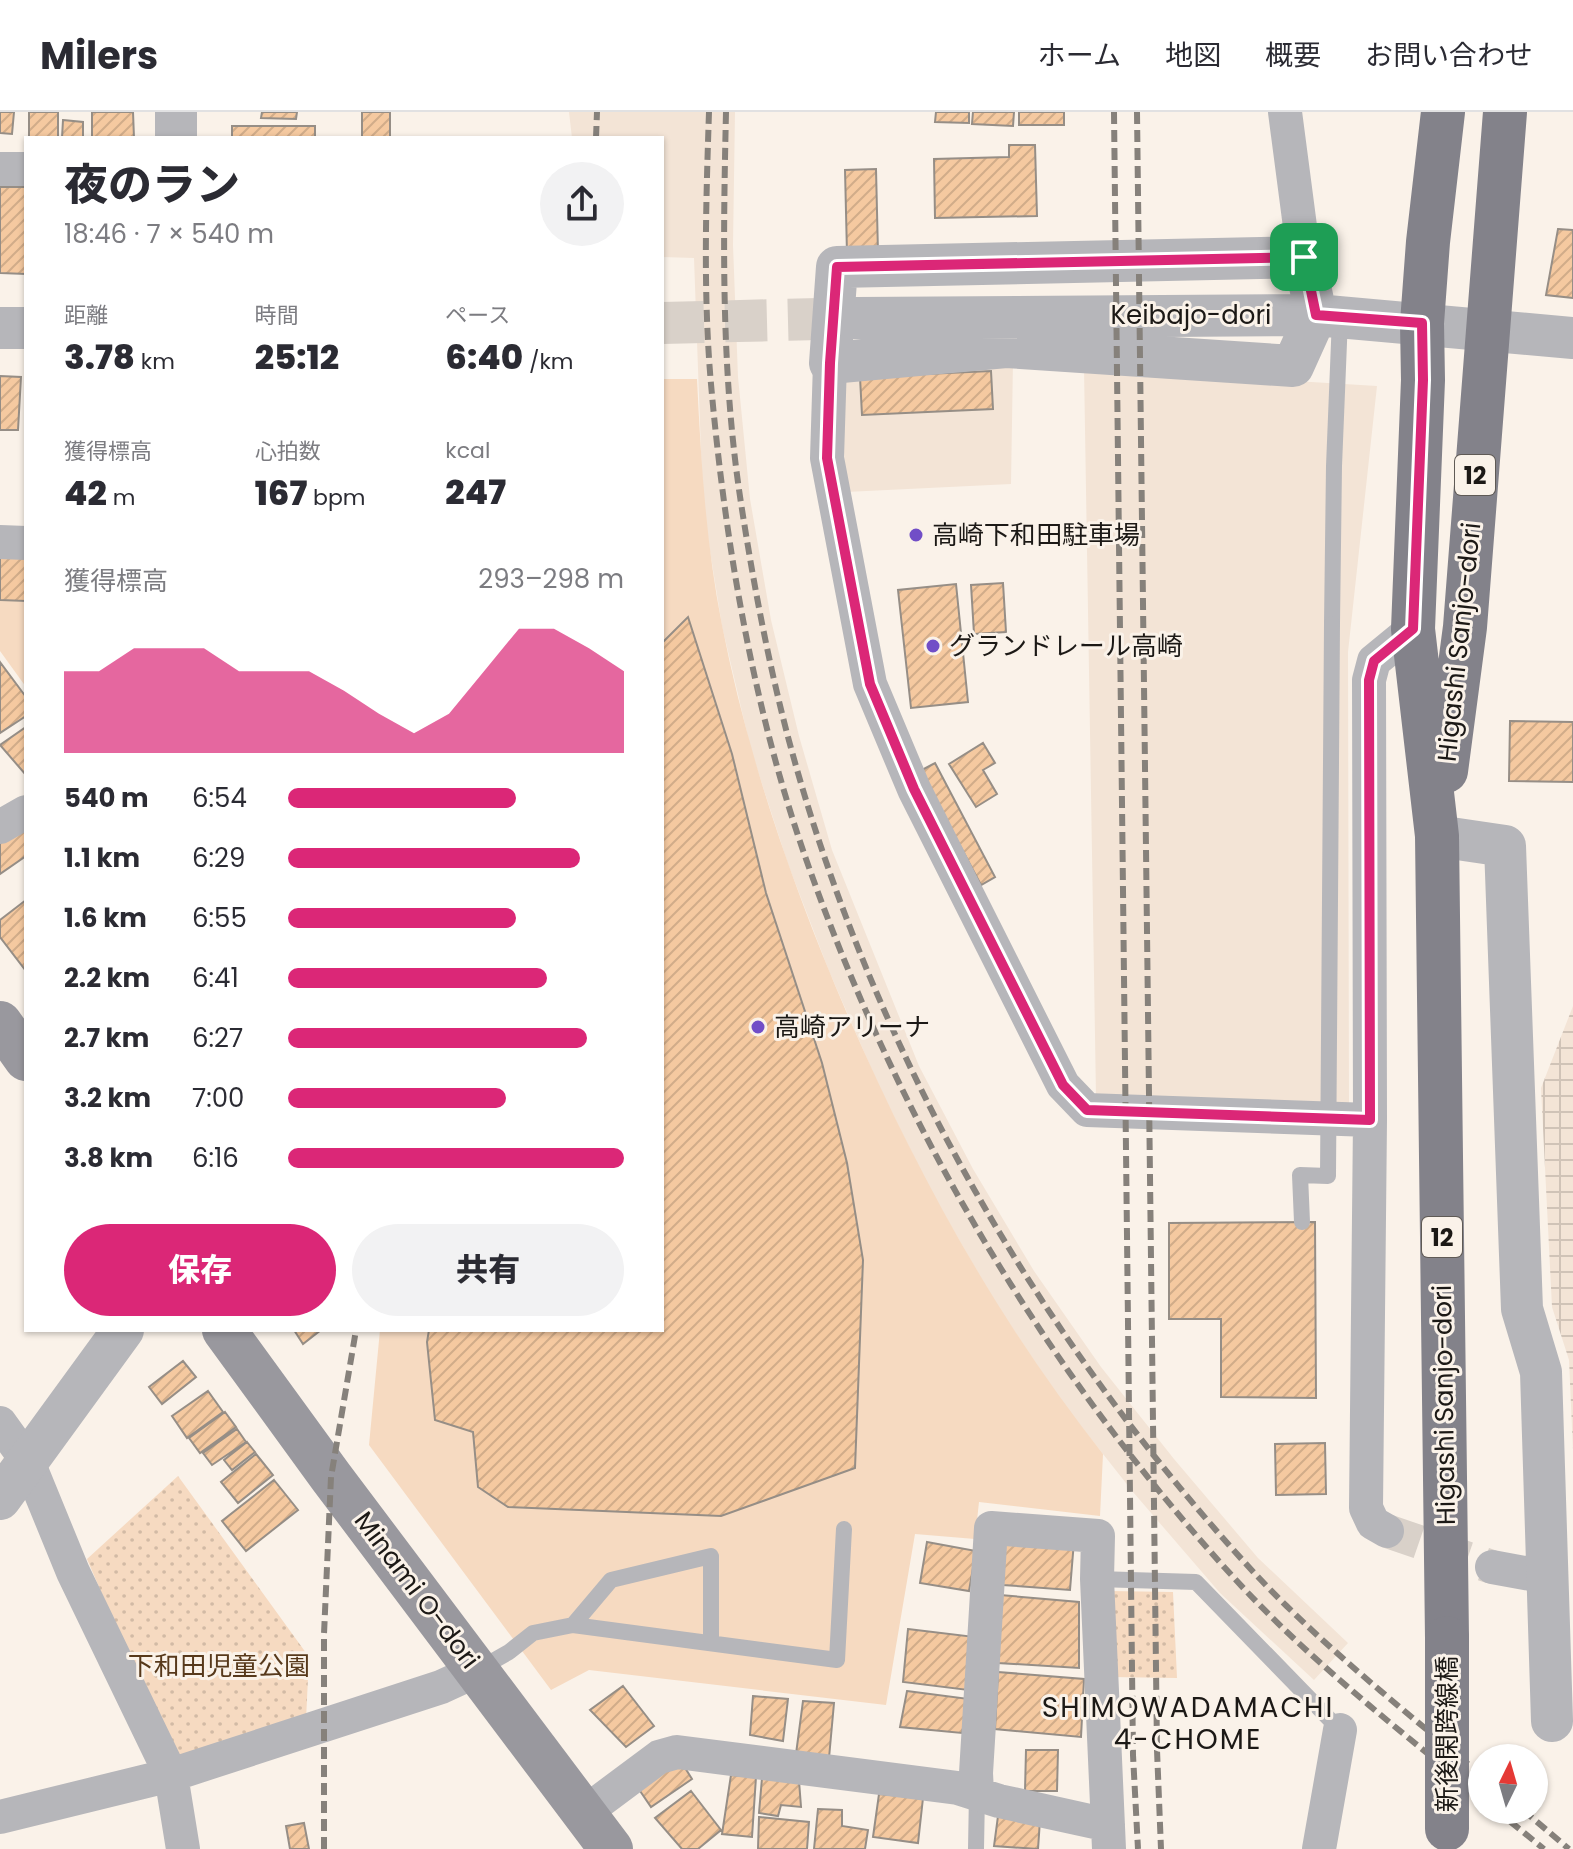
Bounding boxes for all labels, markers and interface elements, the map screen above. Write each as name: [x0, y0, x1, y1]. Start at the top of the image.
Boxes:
text: Milers: [40, 29, 158, 82]
text: ホーム: [1038, 36, 1121, 75]
text: 地図: [1165, 36, 1221, 75]
text: 概要: [1265, 36, 1321, 75]
text: お問い合わせ: [1365, 36, 1533, 75]
text: 夜のラン: [64, 154, 240, 215]
button: share: [540, 162, 624, 246]
text: 18:46 · 7 × 540 m: [64, 216, 274, 252]
pin: [1270, 223, 1338, 291]
icon: arrive: [1282, 235, 1326, 279]
street label: Keibajo-dori: [1111, 297, 1271, 333]
text: 距離: [64, 300, 108, 331]
text: 時間: [255, 300, 299, 331]
text: ペース: [445, 300, 510, 331]
text: 3.78: [64, 333, 135, 381]
text: 25:12: [255, 333, 339, 381]
text: 6:40: [445, 333, 523, 381]
text: km: [135, 346, 175, 377]
text: /km: [523, 346, 573, 377]
text: kcal: [445, 435, 490, 466]
text: 獲得標高: [64, 436, 152, 467]
text: 心拍数: [255, 436, 321, 467]
road number: 12: [1455, 455, 1495, 495]
text: 247: [445, 468, 506, 516]
text: 42: [64, 469, 107, 517]
text: 167: [255, 469, 307, 517]
text: m: [107, 482, 135, 513]
text: bpm: [307, 482, 365, 513]
place label: 高崎下和田駐車場: [932, 517, 1140, 553]
street label: Higashi Sanjo-dori: [1429, 521, 1489, 763]
marker: 高崎下和田駐車場: [907, 526, 925, 544]
text: 293–298 m: [478, 561, 624, 597]
text: 獲得標高: [64, 563, 168, 599]
place label: グランドレール高崎: [949, 628, 1183, 664]
marker: グランドレール高崎: [924, 637, 942, 655]
text: 540 m: [64, 780, 149, 816]
text: 6:54: [192, 780, 247, 816]
text: 1.1 km: [64, 840, 140, 876]
text: 6:29: [192, 840, 245, 876]
text: 1.6 km: [64, 900, 147, 936]
text: 6:55: [192, 900, 247, 936]
text: 2.2 km: [64, 960, 150, 996]
text: 6:41: [192, 960, 239, 996]
place label: 高崎アリーナ: [774, 1009, 930, 1045]
marker: 高崎アリーナ: [749, 1018, 767, 1036]
text: 2.7 km: [64, 1020, 149, 1056]
text: 6:27: [192, 1020, 243, 1056]
text: 3.2 km: [64, 1080, 151, 1116]
text: 7:00: [192, 1080, 244, 1116]
text: 3.8 km: [64, 1140, 153, 1176]
text: 6:16: [192, 1140, 239, 1176]
road number: 12: [1422, 1217, 1462, 1257]
button: 保存: [64, 1224, 336, 1316]
button: 共有: [352, 1224, 624, 1316]
street label: Higashi Sanjo-dori: [1424, 1285, 1464, 1525]
street label: Minami O-dori: [346, 1504, 488, 1676]
park label: 下和田児童公園: [128, 1648, 310, 1684]
street label: 新後閑跨線橋: [1429, 1656, 1465, 1812]
district label: SHIMOWADAMACHI 4-CHOME: [1042, 1688, 1334, 1759]
north arrow: [1468, 1744, 1548, 1824]
map controls: [1468, 1744, 1548, 1824]

